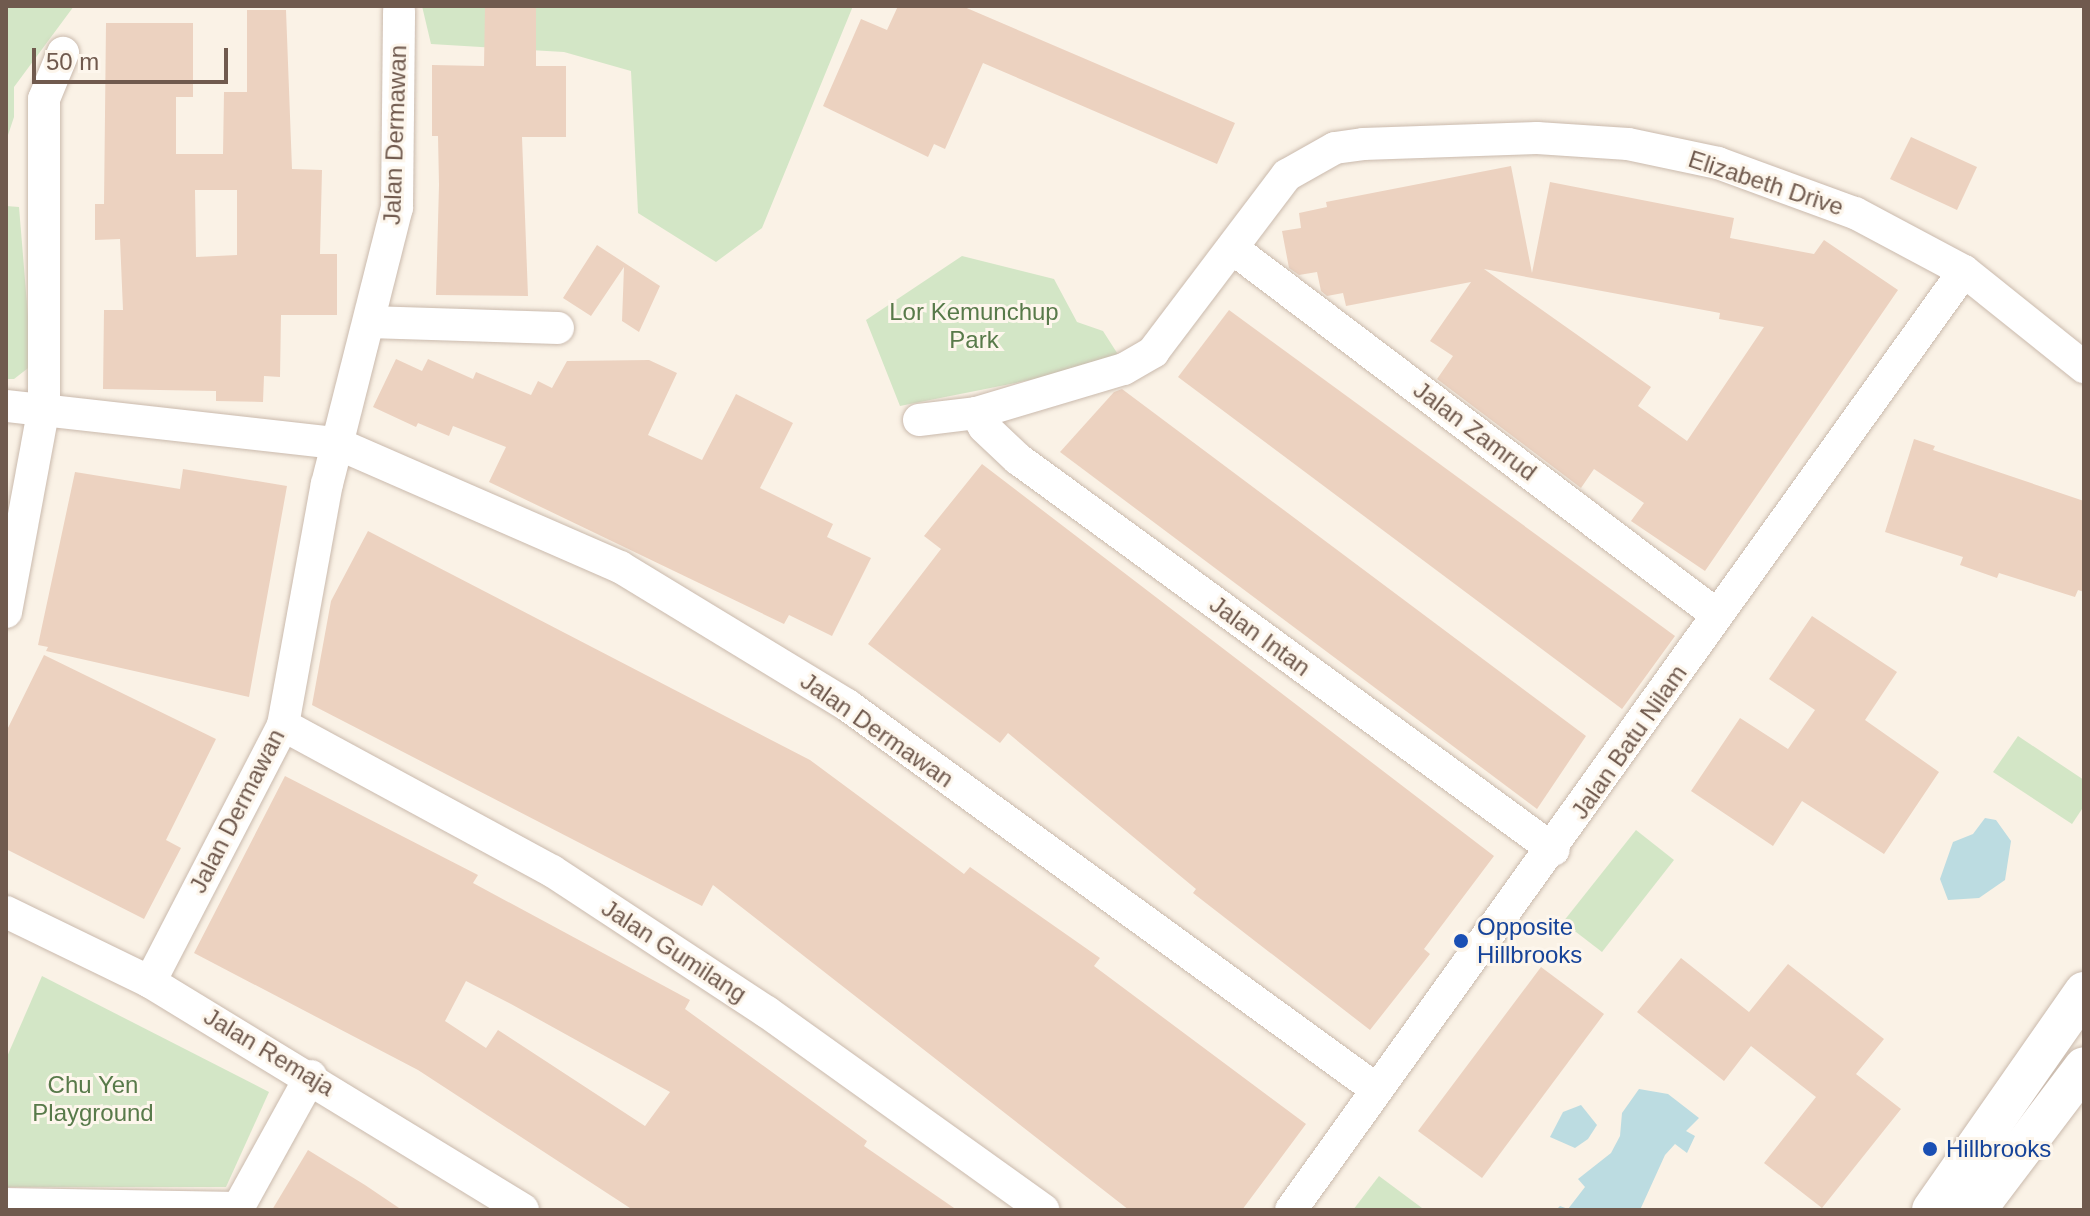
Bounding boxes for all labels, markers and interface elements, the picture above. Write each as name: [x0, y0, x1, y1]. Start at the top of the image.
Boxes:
scale bar: [36, 32, 232, 82]
street label: Jalan Dermawan: [377, 45, 413, 225]
text: 50 m: [46, 48, 99, 75]
street label: Elizabeth Drive: [1685, 144, 1847, 222]
park label: Lor Kemunchup Park: [889, 298, 1059, 354]
street label: Jalan Zamrud: [1408, 375, 1542, 487]
street label: Jalan Intan: [1204, 590, 1316, 682]
street label: Jalan Batu Nilam: [1565, 659, 1693, 825]
street label: Jalan Dermawan: [795, 667, 959, 793]
street label: Jalan Dermawan: [183, 724, 291, 898]
street label: Jalan Gumilang: [596, 894, 752, 1008]
place label: Opposite Hillbrooks: [1477, 913, 1582, 969]
marker: Opposite Hillbrooks: [1452, 932, 1470, 950]
street label: Jalan Remaja: [199, 1002, 339, 1102]
park label: Chu Yen Playground: [32, 1071, 154, 1127]
place label: Hillbrooks: [1946, 1135, 2051, 1163]
marker: Hillbrooks: [1921, 1140, 1939, 1158]

